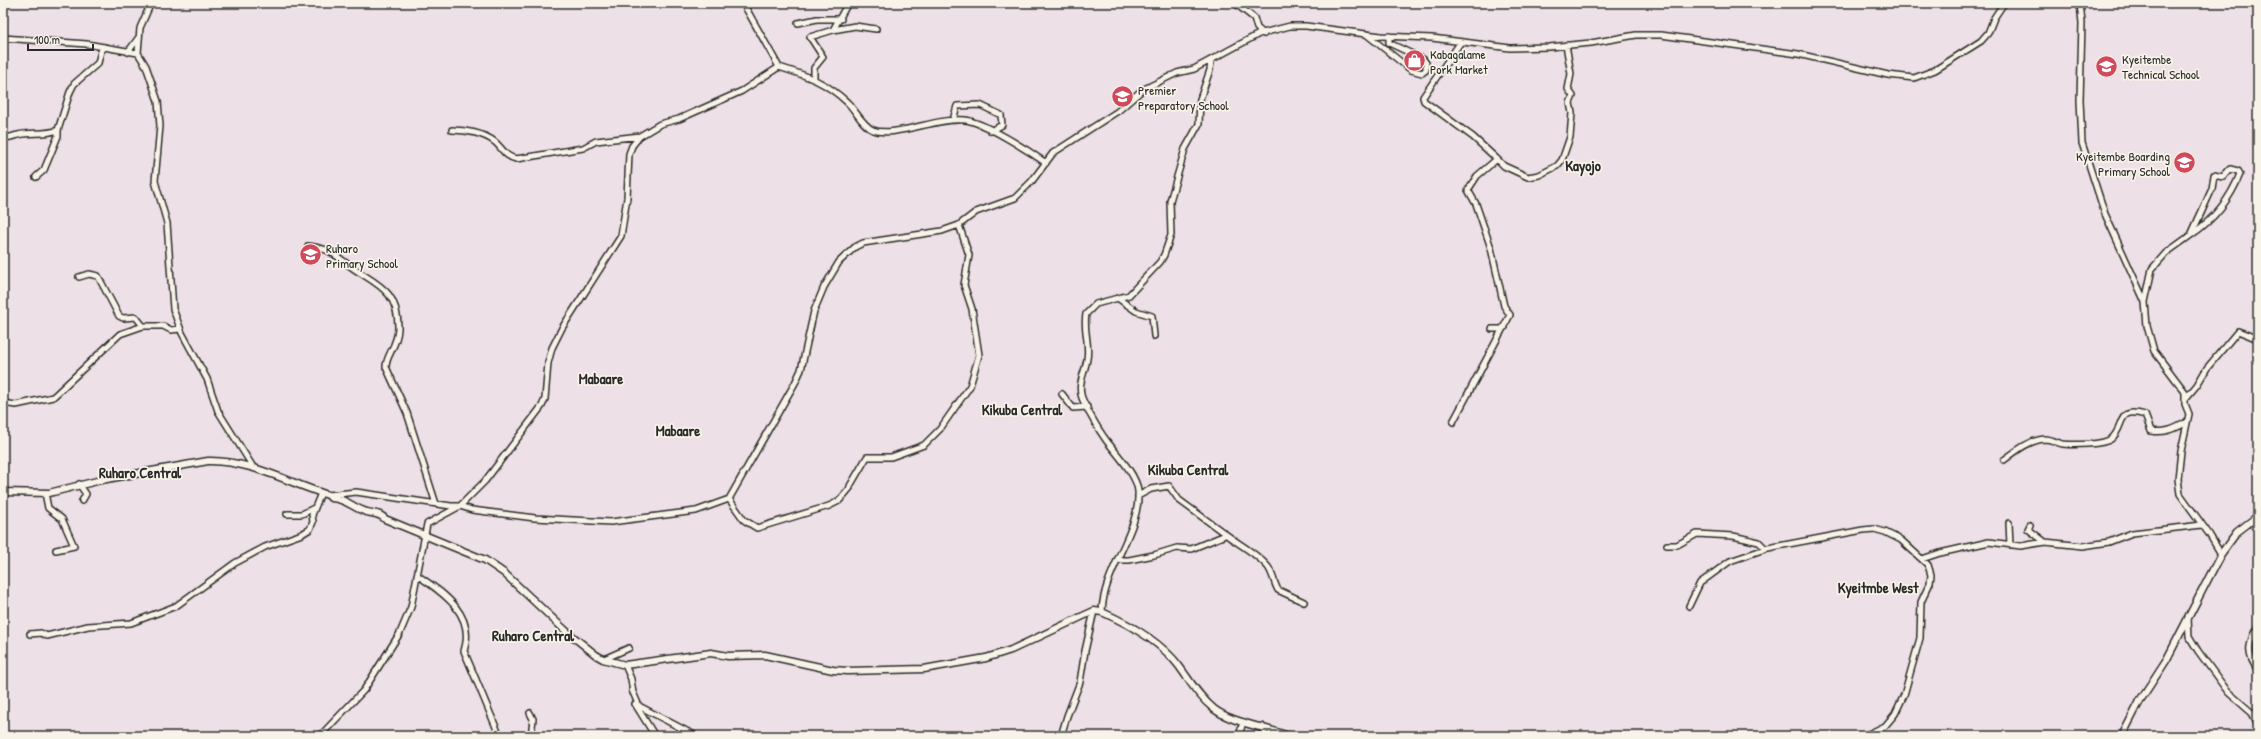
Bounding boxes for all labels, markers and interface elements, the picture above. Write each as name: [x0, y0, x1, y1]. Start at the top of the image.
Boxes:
scale bar: [28, 26, 93, 52]
text: 100 m: [34, 31, 60, 48]
place label: Kabagalame Pork Market: [1430, 45, 1488, 78]
shop icon: Kabagalame Pork Market: [1401, 48, 1427, 74]
place label: Kyeitembe Technical School: [2122, 50, 2200, 83]
school or university icon: Kyeitembe Technical School: [2093, 53, 2119, 79]
place label: Premier Preparatory School: [1138, 81, 1229, 114]
school or university icon: Premier Preparatory School: [1109, 84, 1135, 110]
place label: Kyeitembe Boarding Primary School: [2076, 147, 2171, 180]
school or university icon: Kyeitembe Boarding Primary School: [2172, 150, 2198, 176]
district label: Kayojo: [1565, 155, 1601, 177]
place label: Ruharo Primary School: [326, 239, 399, 272]
school or university icon: Ruharo Primary School: [298, 242, 324, 268]
district label: Mabaare: [579, 368, 623, 389]
district label: Kikuba Central: [982, 399, 1063, 420]
district label: Mabaare: [656, 420, 700, 441]
district label: Kikuba Central: [1148, 459, 1229, 480]
district label: Ruharo Central: [99, 462, 182, 483]
district label: Kyeitmbe West: [1838, 577, 1919, 599]
district label: Ruharo Central: [492, 625, 575, 646]

